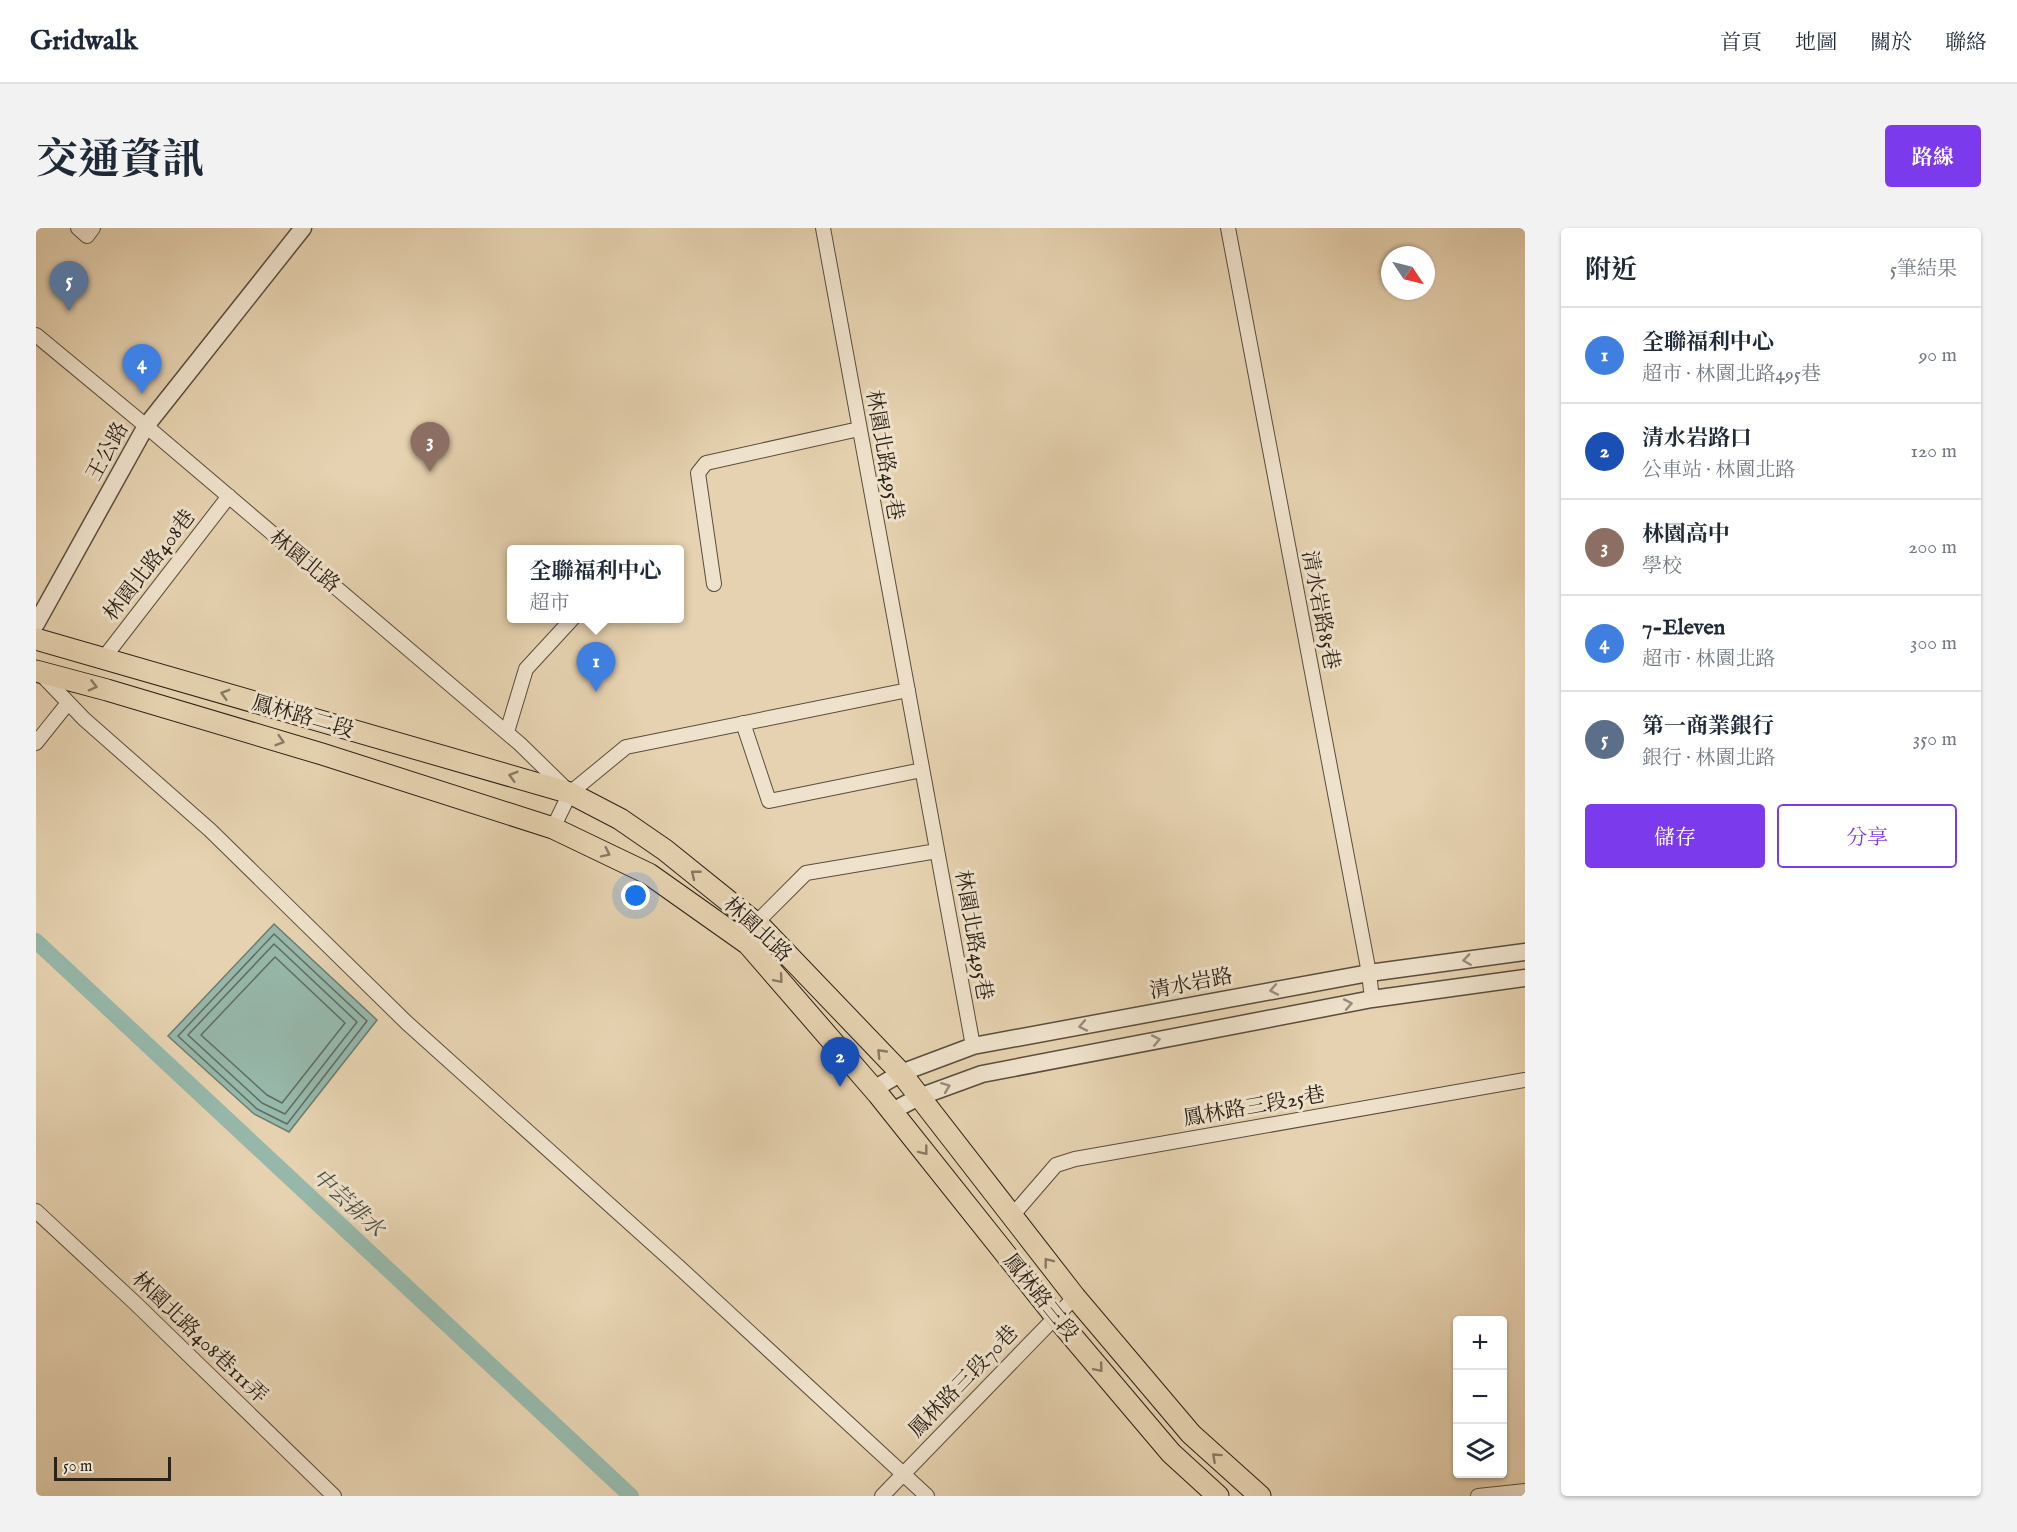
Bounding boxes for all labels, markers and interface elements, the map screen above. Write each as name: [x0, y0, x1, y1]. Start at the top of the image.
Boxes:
text: Gridwalk: [30, 24, 138, 59]
text: 首頁: [1720, 30, 1762, 57]
text: 地圖: [1795, 30, 1837, 57]
text: 關於: [1870, 30, 1912, 57]
text: 聯絡: [1945, 30, 1987, 57]
button: 路線: [1885, 125, 1981, 187]
text: 交通資訊: [36, 135, 204, 188]
north arrow: [1381, 246, 1435, 300]
text: 附近: [1585, 254, 1637, 287]
text: 5筆結果: [1890, 257, 1957, 282]
pin: 5: [50, 262, 88, 311]
text: 全聯福利中心: [1642, 329, 1774, 357]
text: 1: [1601, 343, 1608, 368]
text: 90 m: [1919, 343, 1957, 368]
pin: 4: [122, 344, 162, 394]
text: 超市 · 林園北路495巷: [1642, 362, 1821, 387]
street label: 林園北路495巷: [859, 388, 908, 523]
street label: 王公路: [81, 418, 135, 486]
pin: 3: [410, 422, 450, 472]
text: 清水岩路口: [1642, 425, 1752, 453]
text: 2: [1600, 439, 1609, 464]
text: 120 m: [1911, 439, 1957, 464]
text: 公車站 · 林園北路: [1642, 458, 1795, 483]
street label: 林園北路408巷: [98, 505, 202, 627]
text: 林園高中: [1642, 521, 1730, 549]
street label: 林園北路: [263, 525, 345, 599]
text: 3: [1601, 535, 1608, 560]
text: 200 m: [1908, 535, 1957, 560]
popup: [507, 545, 684, 623]
street label: 清水岩路85巷: [1295, 548, 1344, 672]
text: 學校: [1642, 554, 1682, 579]
text: 全聯福利中心: [529, 558, 662, 586]
text: 超市: [529, 591, 569, 616]
text: 7-Eleven: [1642, 614, 1725, 642]
text: 4: [1600, 631, 1609, 656]
text: 300 m: [1910, 631, 1957, 656]
pin: 1: [576, 642, 616, 692]
text: 超市 · 林園北路: [1642, 647, 1775, 672]
one-way arrow: [87, 679, 97, 691]
one-way arrow: [220, 689, 231, 701]
street label: 鳳林路二段: [248, 690, 357, 745]
text: 第一商業銀行: [1642, 713, 1774, 741]
text: 5: [1601, 727, 1608, 752]
text: 350 m: [1913, 727, 1957, 752]
one-way arrow: [274, 734, 284, 746]
text: 銀行 · 林園北路: [1642, 746, 1775, 771]
one-way arrow: [509, 771, 519, 783]
button: 儲存: [1585, 804, 1765, 868]
button: 分享: [1777, 804, 1957, 868]
one-way arrow: [600, 846, 611, 858]
street label: 林園北路495巷: [948, 868, 997, 1003]
one-way arrow: [691, 871, 702, 882]
your location: [621, 881, 650, 910]
street label: 林園北路: [717, 892, 797, 969]
one-way arrow: [1462, 953, 1472, 965]
street label: 清水岩路: [1147, 963, 1235, 1006]
one-way arrow: [772, 972, 783, 983]
one-way arrow: [1270, 983, 1280, 996]
one-way arrow: [1342, 998, 1352, 1011]
one-way arrow: [1078, 1019, 1088, 1032]
one-way arrow: [1151, 1034, 1161, 1047]
pin: 2: [820, 1038, 860, 1087]
one-way arrow: [877, 1049, 888, 1059]
one-way arrow: [939, 1082, 950, 1094]
street label: 鳳林路三段25巷: [1181, 1082, 1327, 1133]
one-way arrow: [916, 1144, 927, 1155]
water label: 中芸排水: [306, 1163, 391, 1245]
street label: 鳳林路三段: [996, 1249, 1083, 1347]
one-way arrow: [1044, 1258, 1055, 1269]
street label: 林園北路408巷111弄: [125, 1266, 272, 1410]
map controls: [1453, 1316, 1507, 1478]
button: +: [1453, 1316, 1507, 1370]
street label: 鳳林路三段70巷: [904, 1320, 1025, 1444]
one-way arrow: [1092, 1361, 1103, 1372]
button: −: [1453, 1370, 1507, 1424]
button: layers: [1453, 1424, 1507, 1478]
one-way arrow: [1213, 1453, 1223, 1464]
scale bar: [54, 1454, 171, 1482]
text: 50 m: [63, 1457, 92, 1477]

